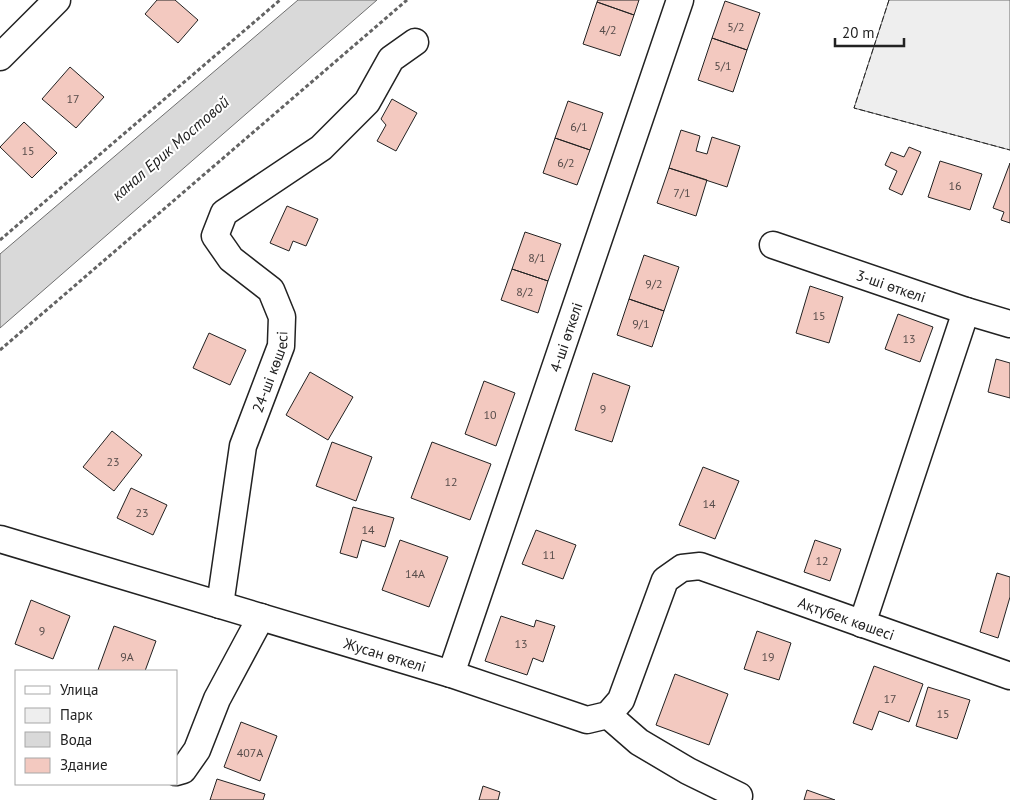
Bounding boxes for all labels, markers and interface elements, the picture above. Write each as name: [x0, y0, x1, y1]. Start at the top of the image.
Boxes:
scale bar: [835, 15, 904, 47]
house number: 5/2: [727, 19, 745, 34]
house number: 4/2: [599, 22, 617, 37]
text: 20 m: [842, 23, 875, 42]
house number: 5/1: [714, 58, 732, 73]
house number: 17: [66, 91, 80, 106]
water label: канал Ерик Мостовой: [107, 92, 233, 204]
house number: 6/1: [570, 119, 588, 134]
house number: 15: [21, 143, 35, 158]
house number: 6/2: [557, 155, 575, 170]
house number: 16: [948, 178, 962, 193]
house number: 7/1: [673, 185, 691, 200]
house number: 8/1: [528, 250, 546, 265]
street label: 3-шi өткелi: [854, 265, 929, 306]
house number: 9/2: [645, 276, 663, 291]
house number: 8/2: [516, 284, 534, 299]
street label: 4-шi өткелi: [545, 300, 586, 374]
house number: 15: [812, 308, 826, 323]
house number: 9/1: [632, 316, 650, 331]
street label: 24-ші көшесi: [247, 331, 291, 415]
house number: 13: [902, 331, 916, 346]
house number: 9: [600, 401, 606, 416]
house number: 10: [483, 407, 497, 422]
house number: 23: [106, 454, 120, 469]
house number: 12: [444, 474, 458, 489]
house number: 14: [702, 496, 716, 511]
house number: 23: [135, 505, 149, 520]
house number: 14: [361, 522, 375, 537]
house number: 11: [542, 547, 556, 562]
house number: 12: [815, 553, 829, 568]
house number: 14А: [405, 566, 425, 581]
street label: Ақтүбек көшесi: [796, 592, 897, 644]
house number: 9: [39, 623, 45, 638]
street label: Жусан өткелі: [341, 633, 429, 676]
house number: 13: [514, 636, 528, 651]
house number: 9А: [120, 649, 134, 664]
house number: 19: [761, 649, 775, 664]
legend: [15, 670, 178, 785]
text: Улица: [60, 680, 98, 699]
house number: 17: [883, 691, 897, 706]
text: Парк: [60, 705, 93, 724]
house number: 15: [936, 706, 950, 721]
text: Вода: [60, 730, 92, 749]
house number: 407А: [237, 745, 263, 760]
text: Здание: [60, 755, 108, 774]

